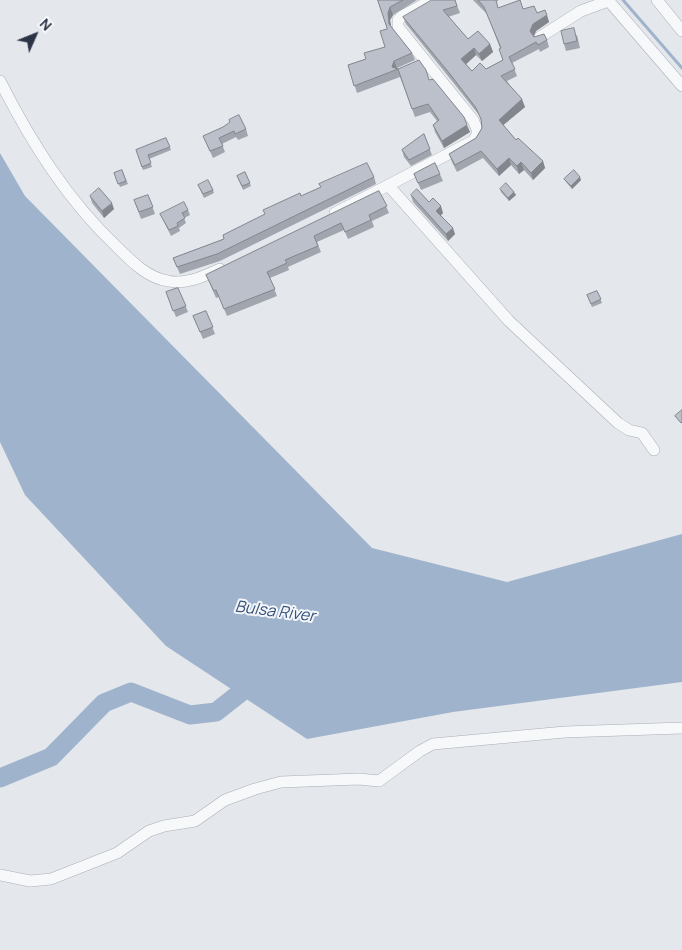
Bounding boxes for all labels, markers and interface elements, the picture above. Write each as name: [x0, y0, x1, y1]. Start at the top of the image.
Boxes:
north arrow: [10, 10, 60, 60]
text: N: [36, 14, 56, 34]
water label: Bulsa River: [234, 598, 316, 626]

